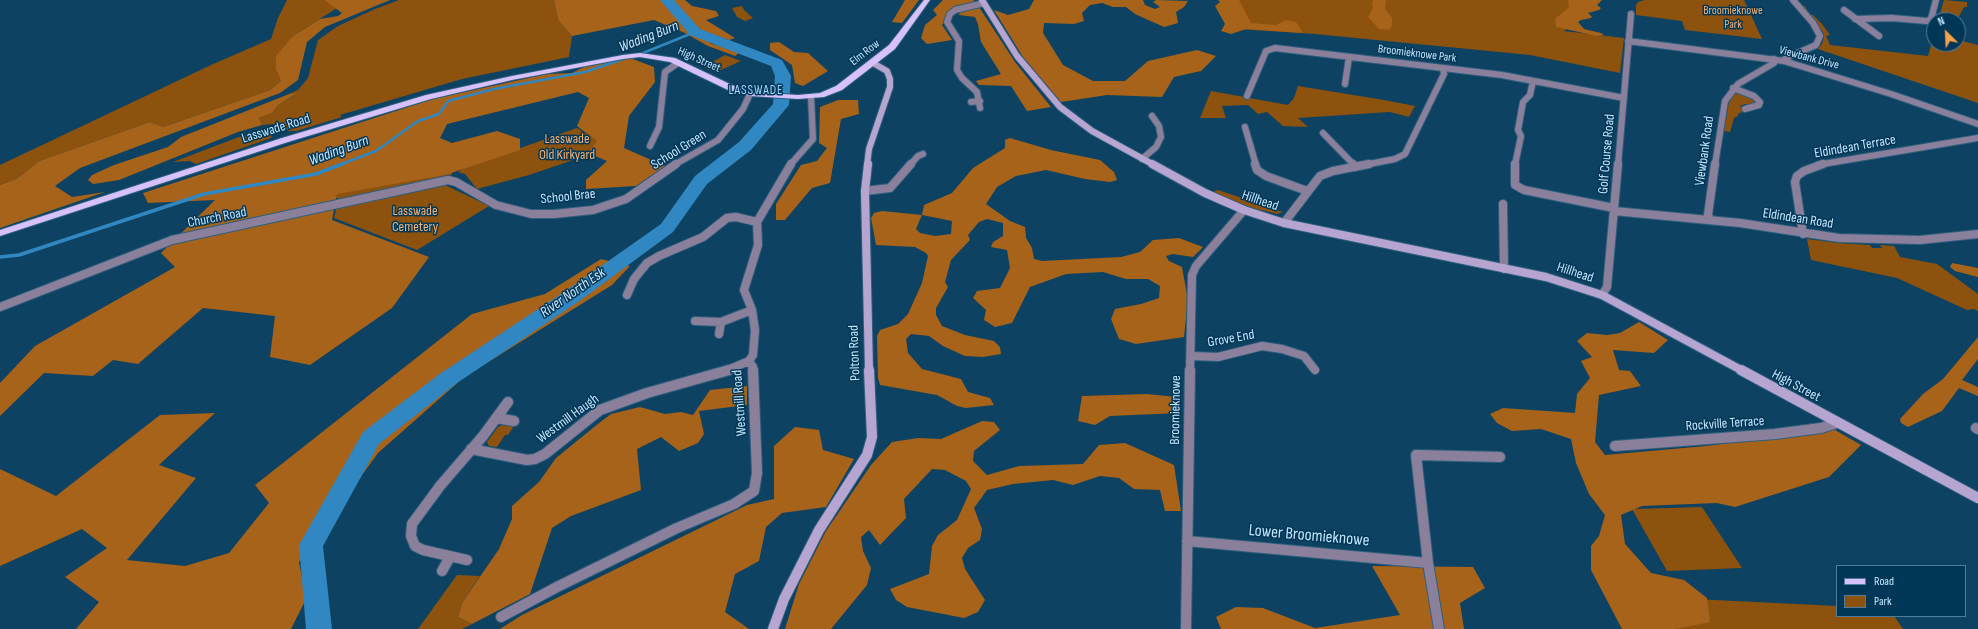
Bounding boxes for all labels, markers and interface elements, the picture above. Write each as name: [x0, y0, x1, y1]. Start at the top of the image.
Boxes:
park label: Broomieknowe Park: [1703, 4, 1763, 32]
north arrow: [1926, 12, 1966, 52]
text: N: [1936, 14, 1947, 29]
water label: Wading Burn: [617, 17, 681, 57]
street label: Elm Row: [847, 37, 883, 69]
street label: Broomieknowe Park: [1377, 42, 1457, 66]
street label: Viewbank Drive: [1778, 43, 1840, 73]
street label: High Street: [675, 44, 723, 76]
district label: LASSWADE: [729, 83, 783, 99]
street label: Lasswade Road: [240, 111, 312, 147]
street label: Golf Course Road: [1595, 113, 1619, 195]
street label: Viewbank Road: [1692, 115, 1718, 187]
street label: School Green: [648, 126, 710, 174]
park label: Lasswade Old Kirkyard: [539, 131, 595, 164]
water label: Wading Burn: [307, 132, 371, 170]
street label: Eldindean Terrace: [1813, 132, 1897, 162]
street label: School Brae: [540, 186, 596, 208]
street label: Hillhead: [1239, 187, 1281, 215]
park label: Lasswade Cemetery: [392, 203, 438, 236]
street label: Church Road: [186, 204, 248, 232]
street label: Eldindean Road: [1762, 205, 1834, 233]
street label: Hillhead: [1554, 259, 1596, 287]
water label: River North Esk: [537, 264, 609, 322]
street label: Polton Road: [846, 325, 864, 381]
street label: Grove End: [1206, 327, 1256, 351]
street label: High Street: [1769, 366, 1823, 406]
street label: Westmill Road: [729, 369, 751, 437]
street label: Broomieknowe: [1167, 375, 1185, 445]
street label: Westmill Haugh: [534, 391, 602, 447]
street label: Rockville Terrace: [1685, 413, 1765, 435]
street label: Lower Broomieknowe: [1248, 521, 1370, 551]
legend: [1836, 565, 1966, 617]
text: Road: [1874, 574, 1894, 589]
text: Park: [1874, 594, 1892, 609]

